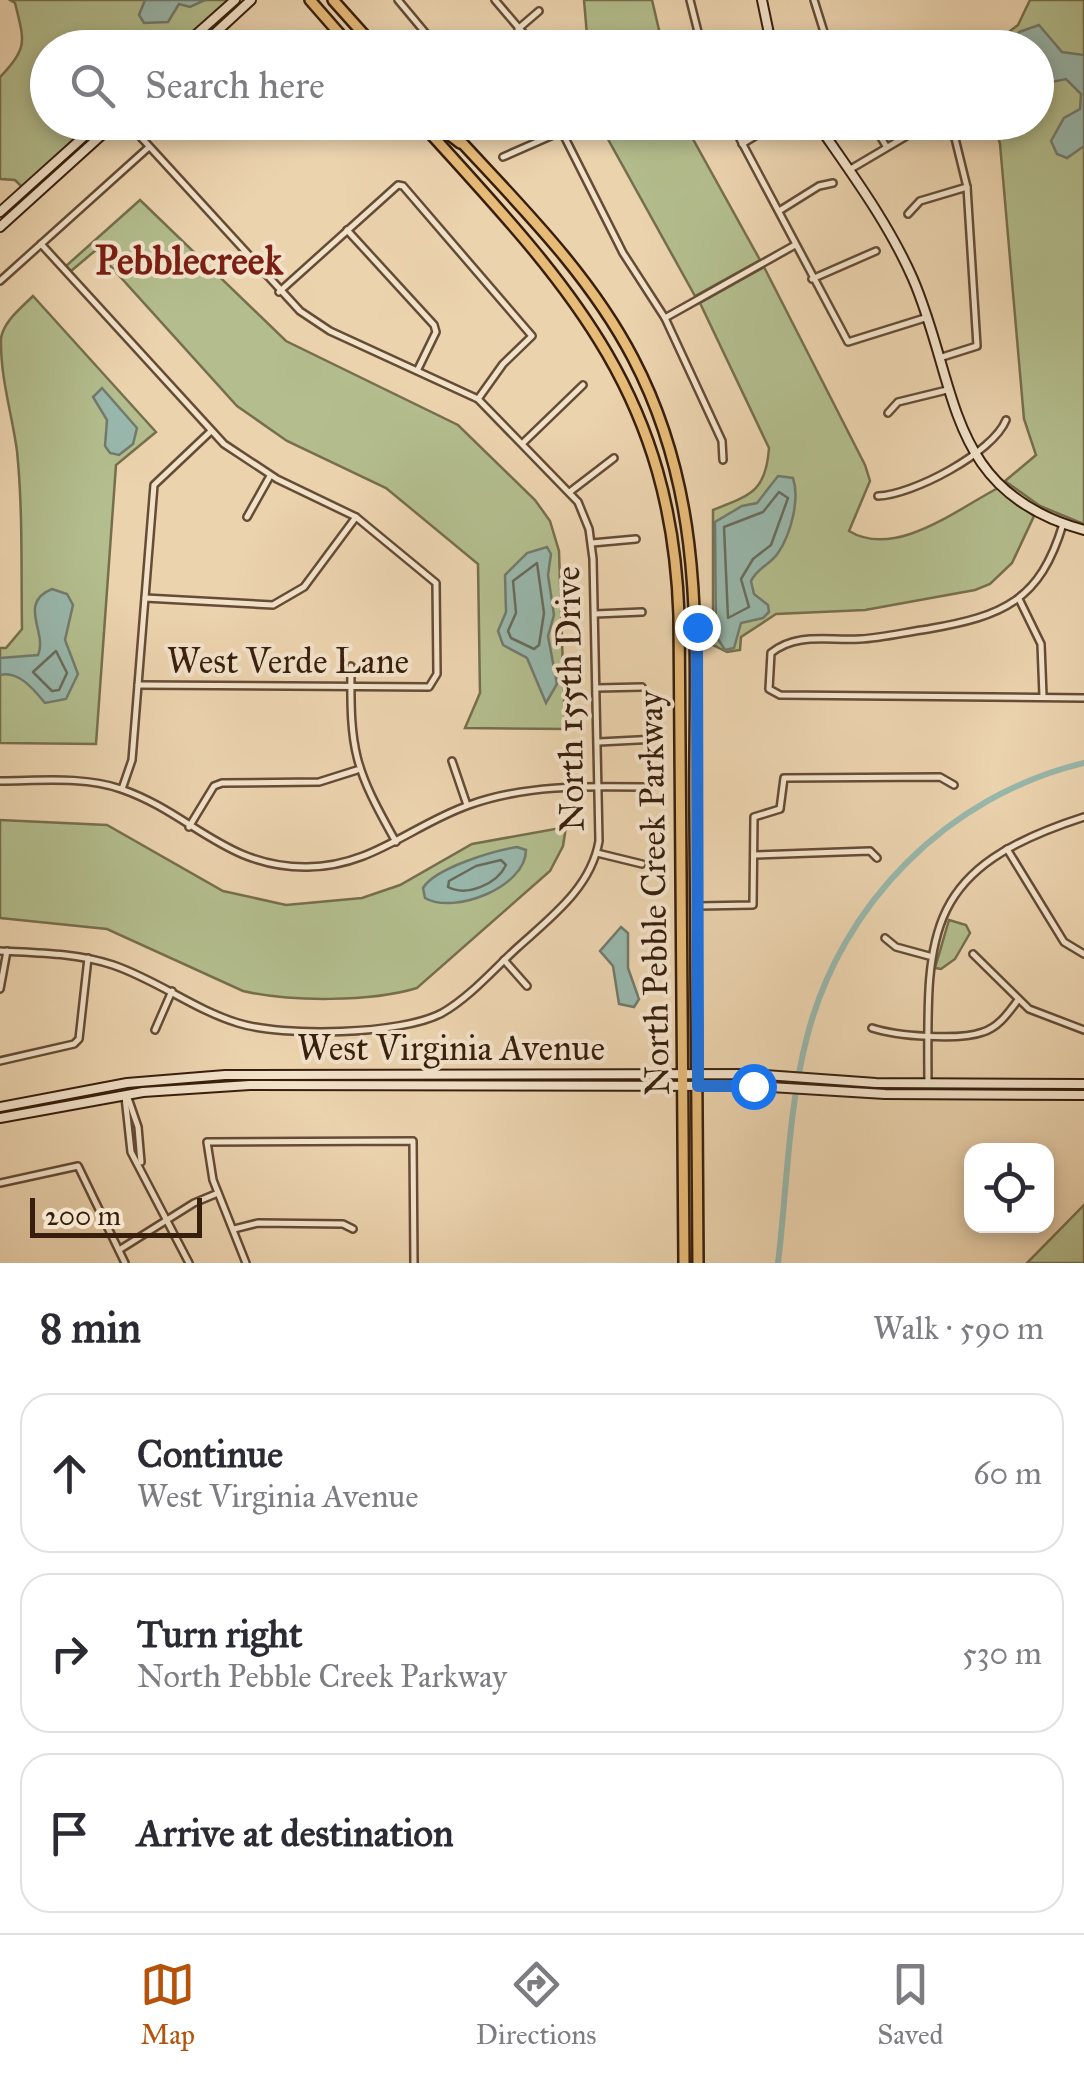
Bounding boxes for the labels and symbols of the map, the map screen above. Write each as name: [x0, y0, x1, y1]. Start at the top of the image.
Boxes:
district label: Pebblecreek: [95, 236, 284, 285]
street label: North 155th Drive: [546, 566, 594, 832]
route end: [675, 605, 721, 651]
street label: West Verde Lane: [167, 640, 409, 683]
street label: North Pebble Creek Parkway: [629, 690, 679, 1096]
street label: West Virginia Avenue: [297, 1027, 605, 1070]
route start: [731, 1064, 777, 1110]
scale bar: [30, 1193, 202, 1238]

